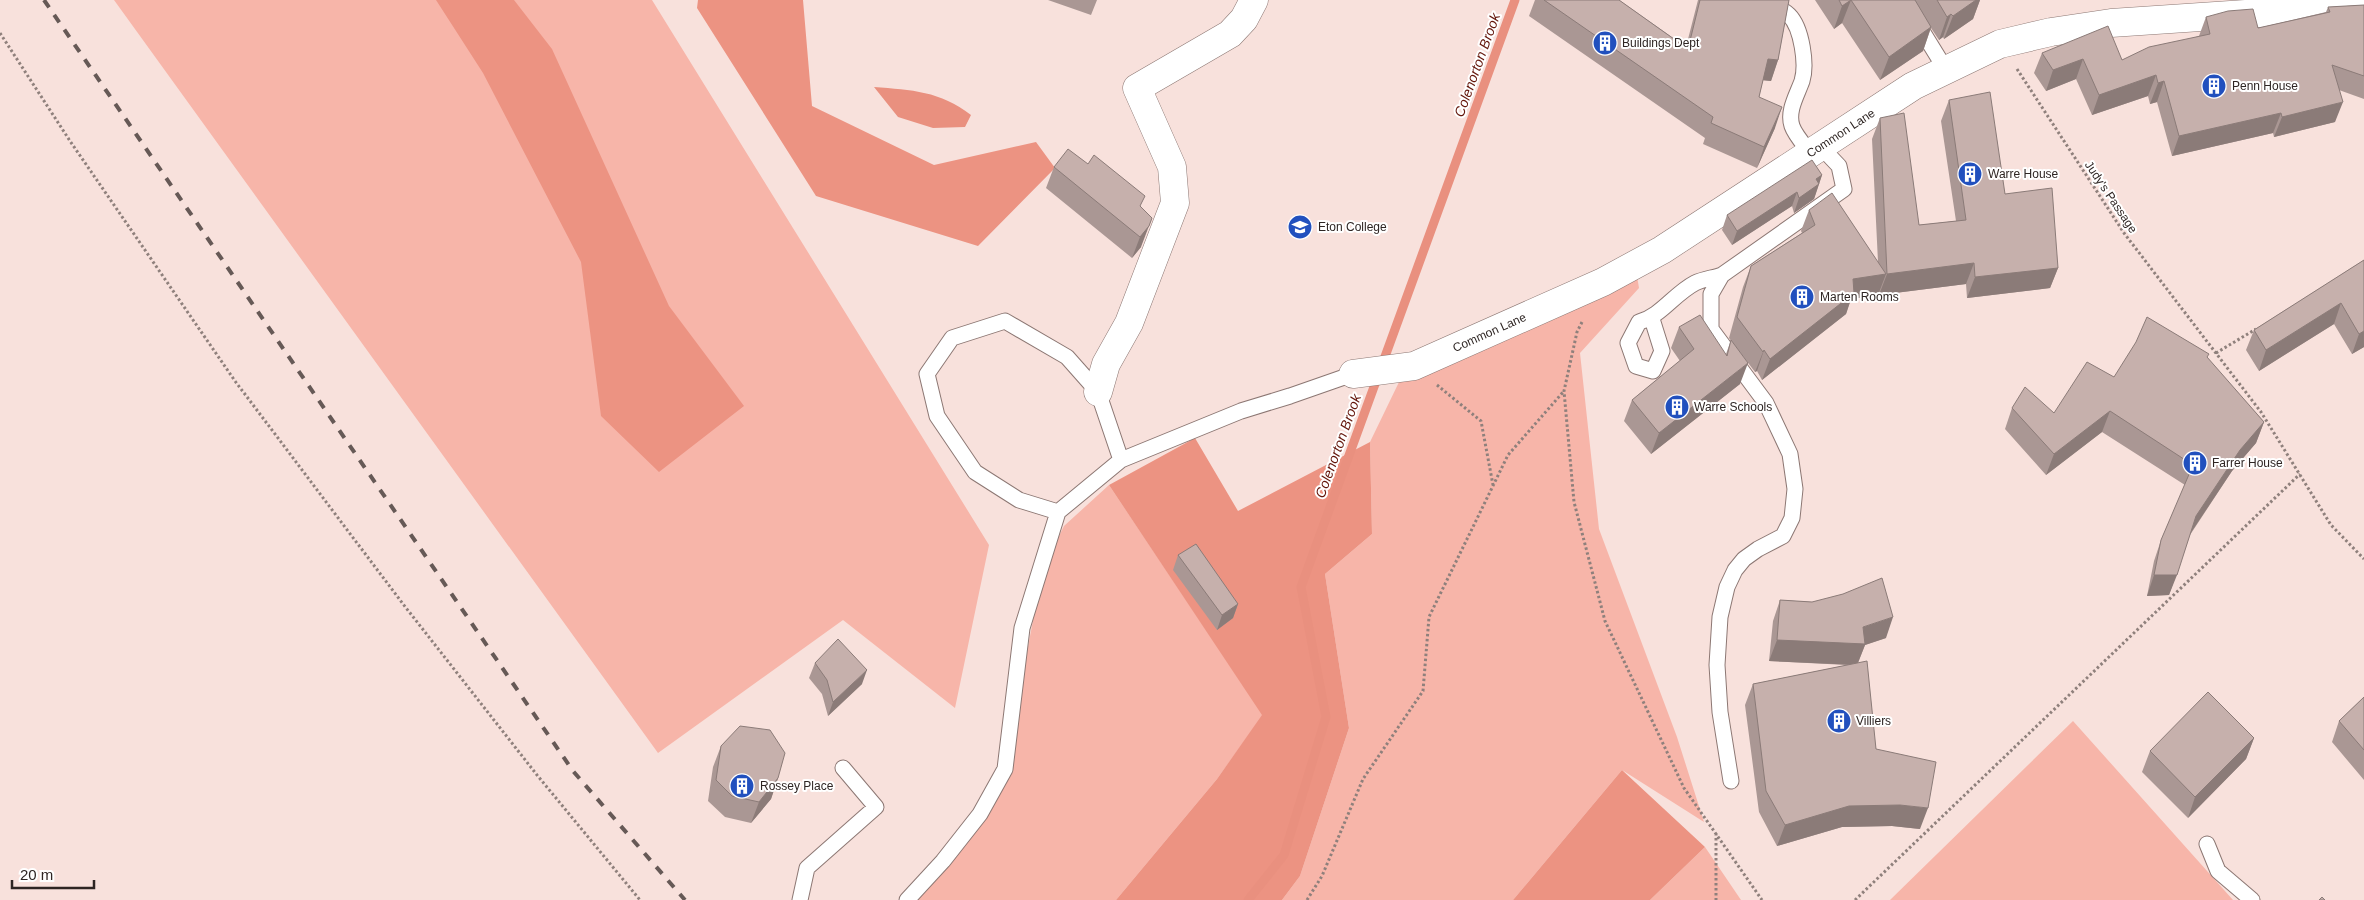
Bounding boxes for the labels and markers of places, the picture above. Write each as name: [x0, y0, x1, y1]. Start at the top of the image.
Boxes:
building icon: Buildings Dept: [1592, 30, 1618, 56]
place label: Buildings Dept: [1622, 36, 1700, 50]
building icon: Penn House: [2201, 73, 2227, 99]
place label: Penn House: [2232, 79, 2298, 93]
building icon: Warre House: [1957, 161, 1983, 187]
place label: Warre House: [1988, 167, 2059, 181]
school or university icon: Eton College: [1287, 214, 1313, 240]
place label: Eton College: [1318, 220, 1387, 234]
building icon: Marten Rooms: [1789, 284, 1815, 310]
place label: Marten Rooms: [1820, 290, 1899, 304]
building icon: Warre Schools: [1664, 394, 1690, 420]
place label: Warre Schools: [1694, 400, 1772, 414]
building icon: Farrer House: [2182, 450, 2208, 476]
place label: Farrer House: [2212, 456, 2283, 470]
building icon: Villiers: [1826, 708, 1852, 734]
place label: Villiers: [1856, 714, 1891, 728]
building icon: Rossey Place: [729, 773, 755, 799]
place label: Rossey Place: [760, 779, 834, 793]

